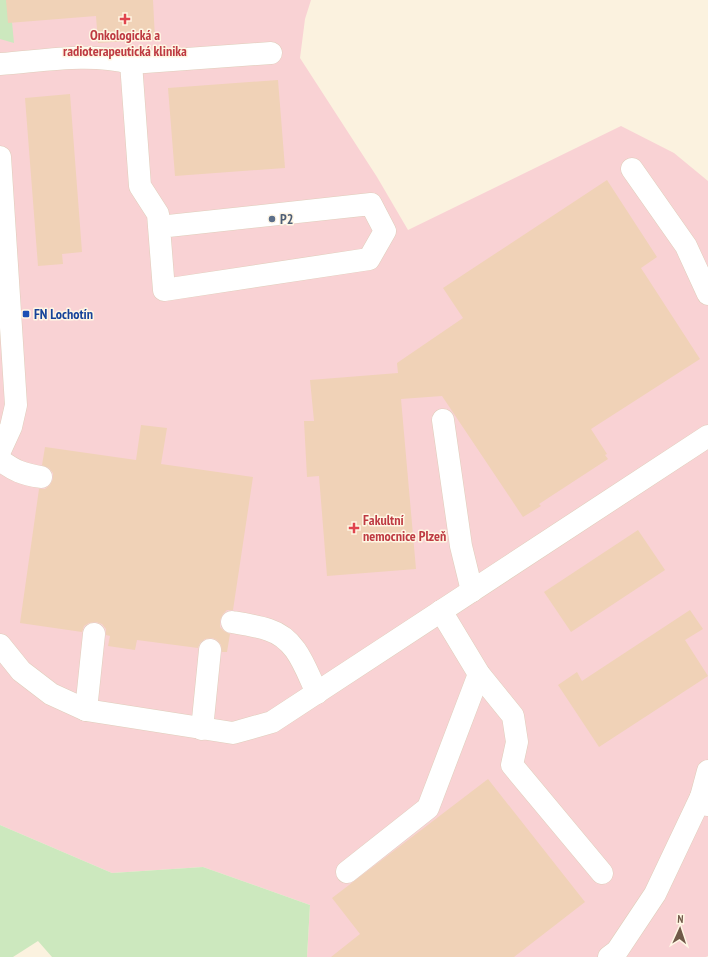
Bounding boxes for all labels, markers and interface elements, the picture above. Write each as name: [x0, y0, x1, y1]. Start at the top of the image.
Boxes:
marker: Onkologická a radioterapeutická klinika: [119, 13, 131, 25]
place label: Onkologická a radioterapeutická klinika: [63, 26, 187, 60]
place label: P2: [280, 210, 293, 228]
marker: P2: [267, 214, 277, 224]
place label: FN Lochotín: [34, 305, 93, 323]
marker: FN Lochotín: [21, 309, 31, 319]
place label: Fakultní nemocnice Plzeň: [363, 511, 446, 545]
marker: Fakultní nemocnice Plzeň: [348, 522, 360, 534]
north arrow: [660, 909, 700, 949]
text: N: [677, 912, 684, 926]

